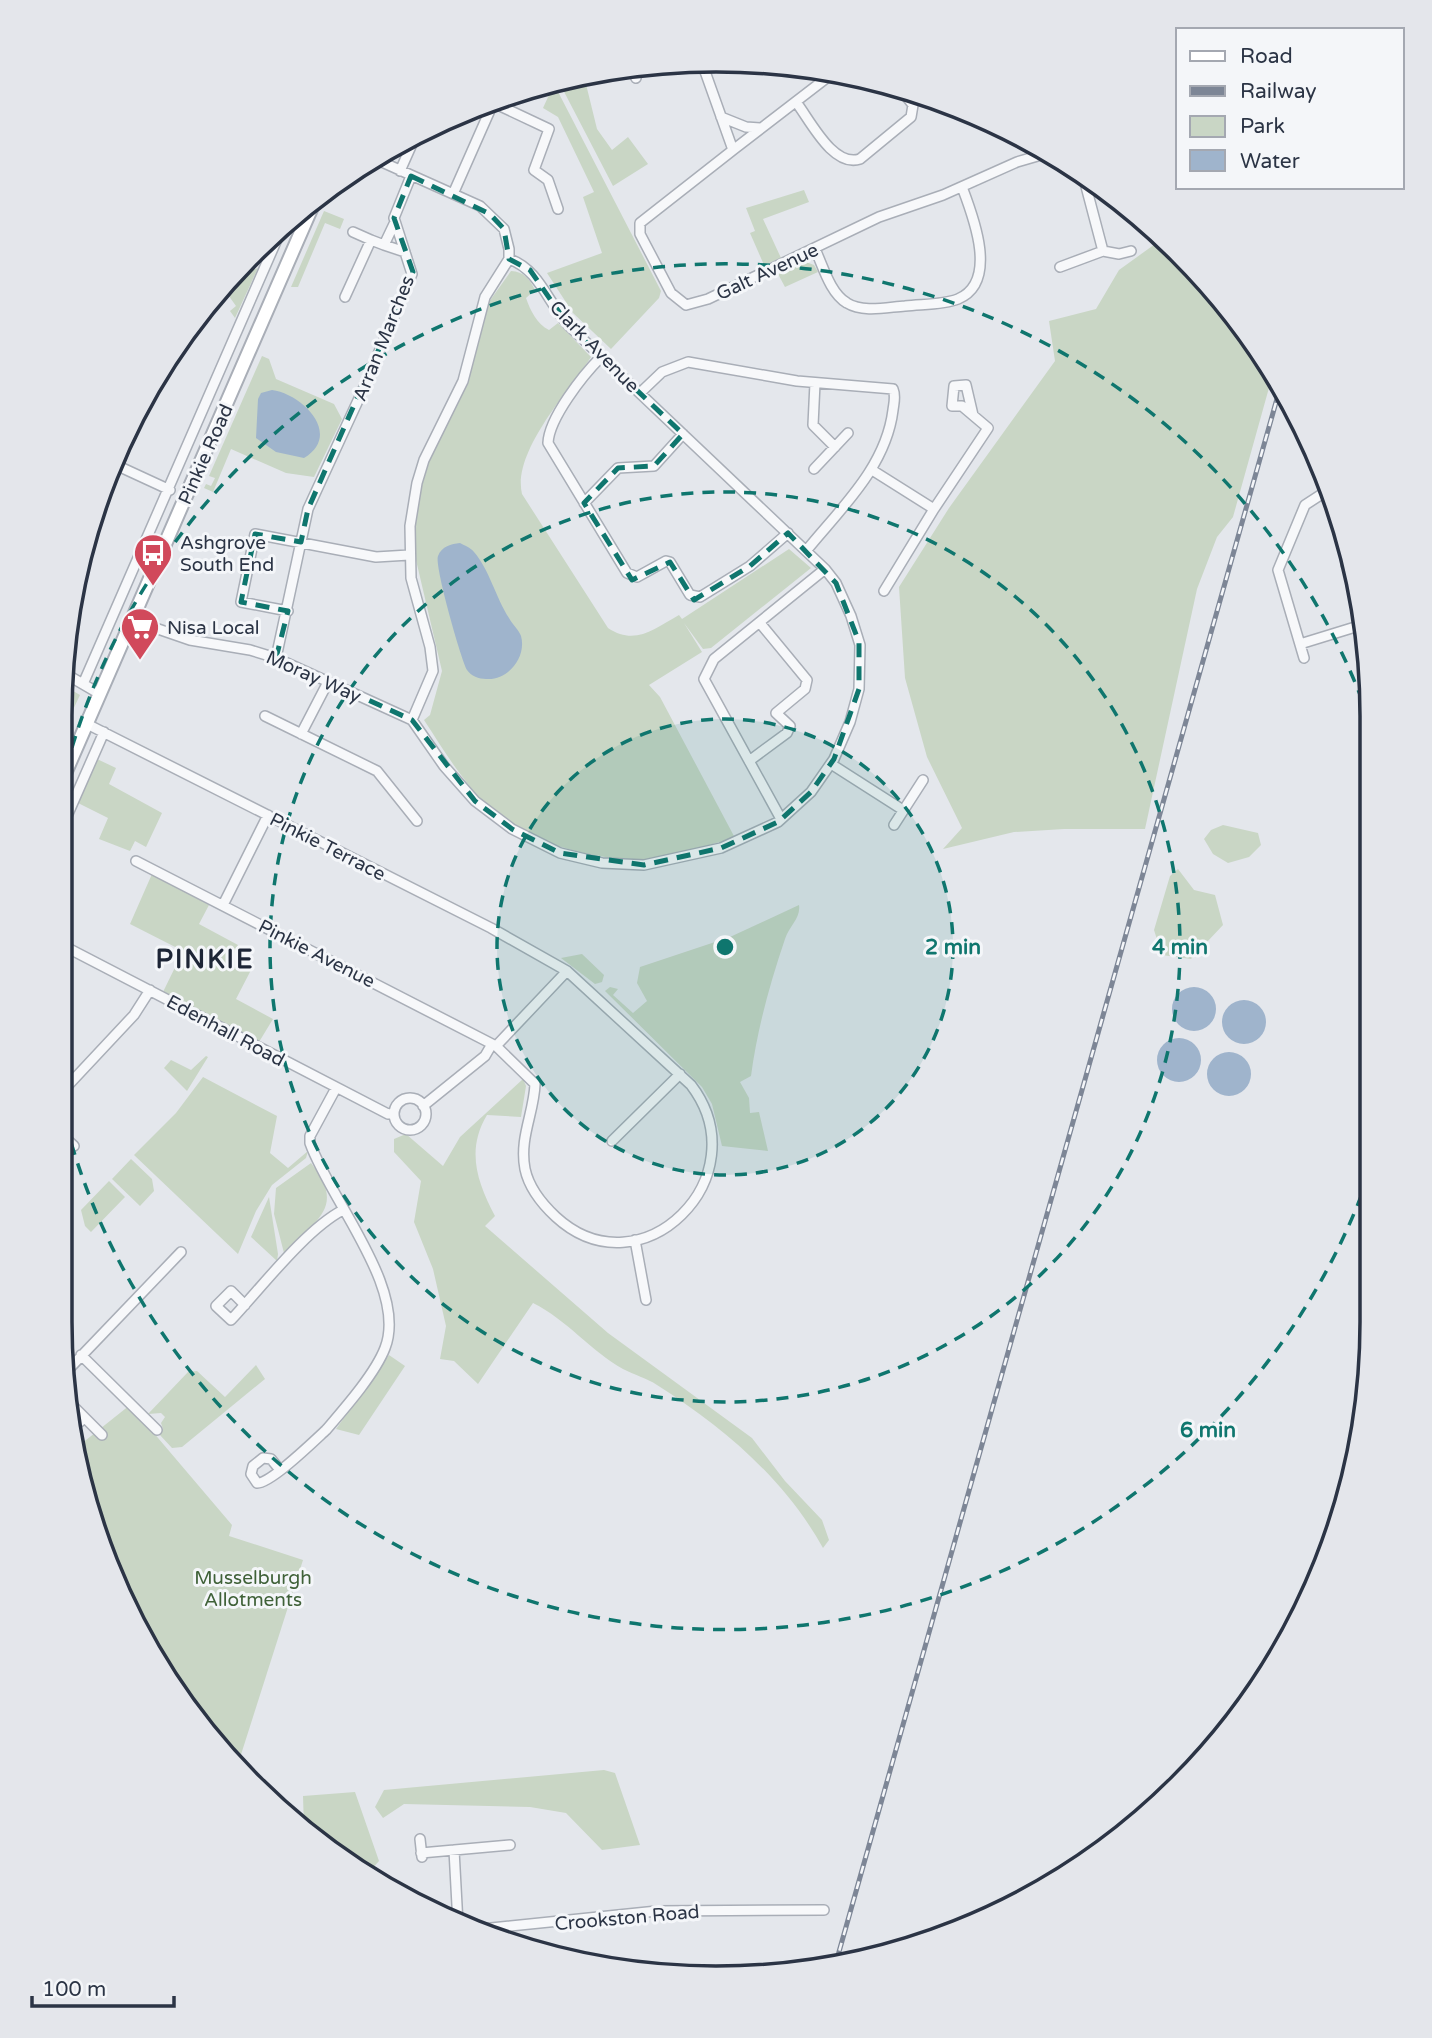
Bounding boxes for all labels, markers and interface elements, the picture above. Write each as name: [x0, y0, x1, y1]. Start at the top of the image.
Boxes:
legend: [1176, 28, 1404, 189]
text: Road: [1240, 44, 1293, 69]
text: Railway: [1240, 79, 1317, 104]
text: Park: [1240, 114, 1285, 139]
text: Water: [1240, 149, 1300, 174]
street label: Galt Avenue: [713, 239, 822, 305]
street label: Arran Marches: [349, 272, 419, 404]
street label: Clark Avenue: [545, 296, 644, 397]
street label: Pinkie Road: [174, 401, 238, 508]
bus stop icon: Ashgrove South End: [132, 532, 174, 587]
place label: Ashgrove South End: [180, 532, 274, 576]
supermarket icon: Nisa Local: [119, 606, 161, 661]
place label: Nisa Local: [167, 617, 260, 639]
street label: Moray Way: [263, 646, 365, 708]
street label: Pinkie Terrace: [266, 808, 389, 885]
street label: Pinkie Avenue: [255, 915, 378, 993]
centre of rings: [713, 935, 737, 959]
text: 2 min: [925, 935, 981, 960]
text: 4 min: [1152, 935, 1208, 960]
district label: PINKIE: [155, 944, 255, 975]
street label: Edenhall Road: [163, 991, 288, 1071]
text: 6 min: [1180, 1418, 1236, 1443]
park label: Musselburgh Allotments: [194, 1567, 312, 1611]
street label: Crookston Road: [554, 1901, 700, 1935]
scale bar: [32, 1965, 173, 2009]
text: 100 m: [42, 1977, 106, 2002]

